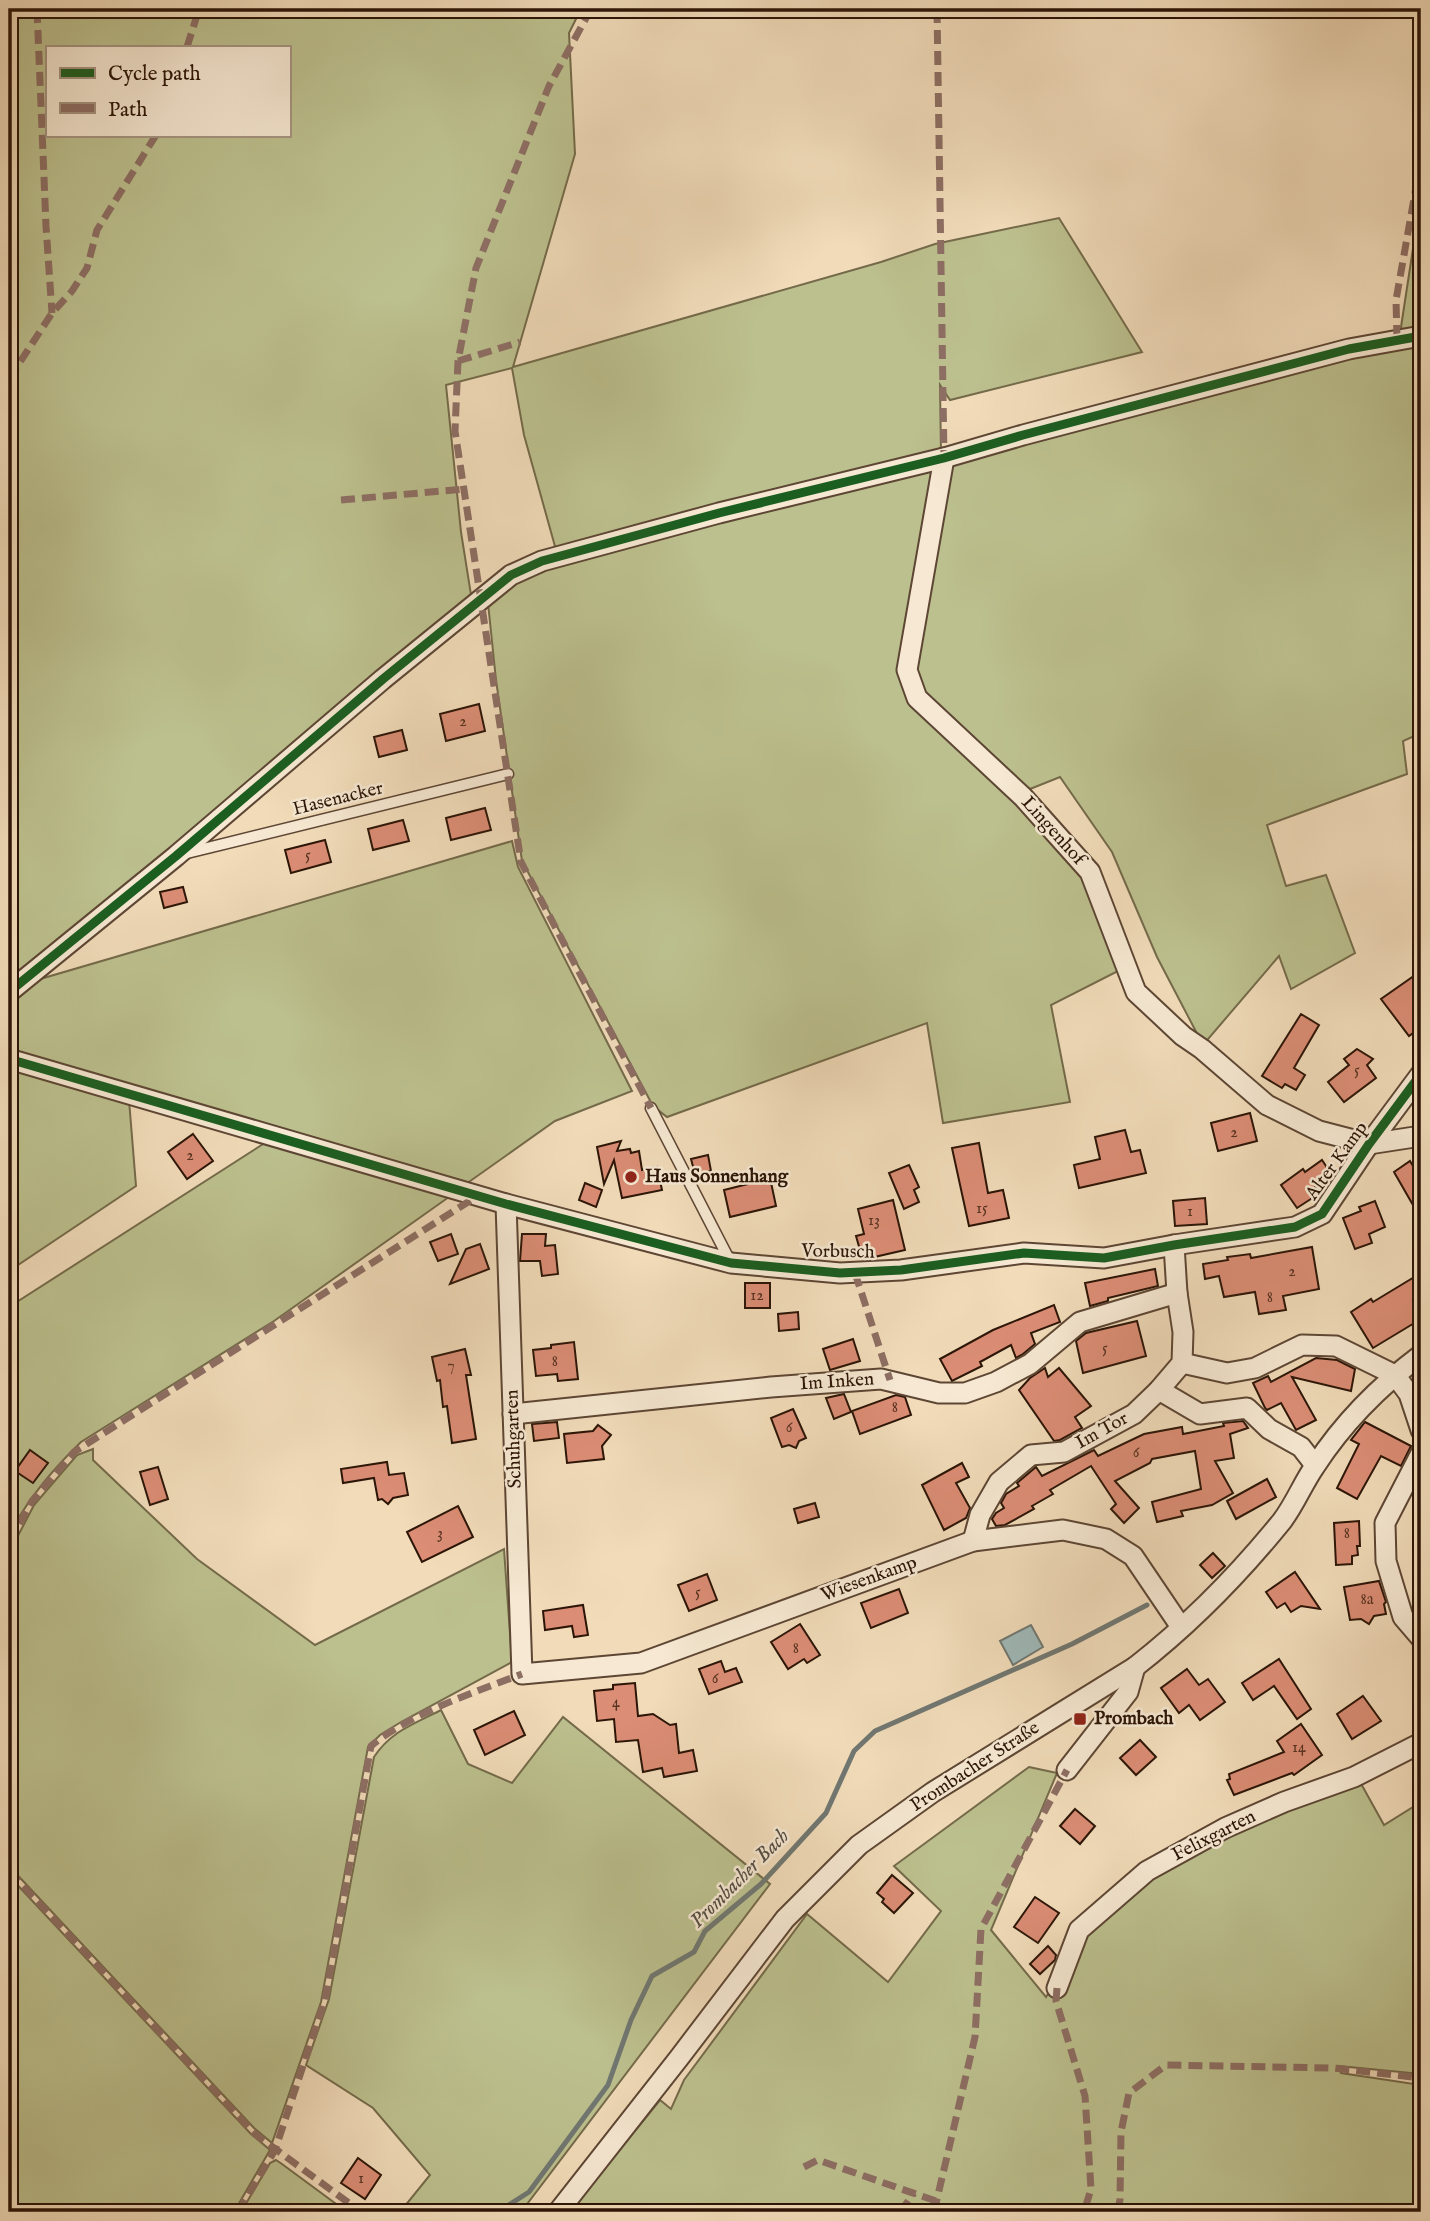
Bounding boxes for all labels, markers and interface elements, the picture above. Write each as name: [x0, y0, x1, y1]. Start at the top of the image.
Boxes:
legend: [46, 46, 290, 136]
text: Cycle path: [108, 61, 201, 88]
text: Path: [108, 97, 147, 124]
house number: 2: [459, 712, 467, 732]
street label: Hasenacker: [290, 776, 386, 822]
street label: Lingenhof: [1016, 791, 1092, 873]
house number: 5: [305, 846, 311, 866]
house number: 5: [1354, 1061, 1360, 1081]
street label: Alter Kamp: [1300, 1117, 1374, 1206]
house number: 2: [1230, 1123, 1238, 1143]
house number: 2: [186, 1146, 194, 1166]
place label: Haus Sonnenhang: [645, 1165, 789, 1189]
marker: Haus Sonnenhang: [623, 1169, 639, 1185]
house number: 15: [976, 1199, 988, 1219]
house number: 1: [1187, 1202, 1193, 1222]
house number: 13: [868, 1211, 880, 1231]
street label: Vorbusch: [800, 1239, 875, 1265]
house number: 2: [1288, 1262, 1296, 1282]
house number: 12: [750, 1286, 764, 1306]
house number: 8: [1267, 1288, 1273, 1308]
house number: 5: [1102, 1339, 1108, 1359]
house number: 8: [552, 1352, 558, 1372]
house number: 7: [447, 1356, 455, 1376]
street label: Im Inken: [799, 1367, 875, 1397]
street label: Schuhgarten: [500, 1389, 528, 1489]
house number: 8: [892, 1398, 898, 1418]
street label: Im Tor: [1072, 1407, 1132, 1455]
house number: 6: [786, 1418, 793, 1438]
house number: 6: [1133, 1443, 1140, 1463]
house number: 3: [437, 1524, 443, 1544]
house number: 8: [1344, 1524, 1350, 1544]
street label: Wiesenkamp: [818, 1550, 920, 1608]
house number: 5: [695, 1583, 701, 1603]
house number: 8a: [1360, 1590, 1374, 1610]
house number: 8: [793, 1639, 799, 1659]
house number: 6: [712, 1669, 719, 1689]
house number: 4: [612, 1693, 620, 1713]
place label: Prombach: [1094, 1707, 1174, 1731]
marker: Prombach: [1072, 1711, 1088, 1727]
street label: Prombacher Straße: [906, 1716, 1044, 1818]
house number: 14: [1292, 1738, 1306, 1758]
street label: Felixgarten: [1168, 1805, 1260, 1867]
water label: Prombacher Bach: [684, 1823, 796, 1935]
house number: 1: [358, 2169, 364, 2189]

